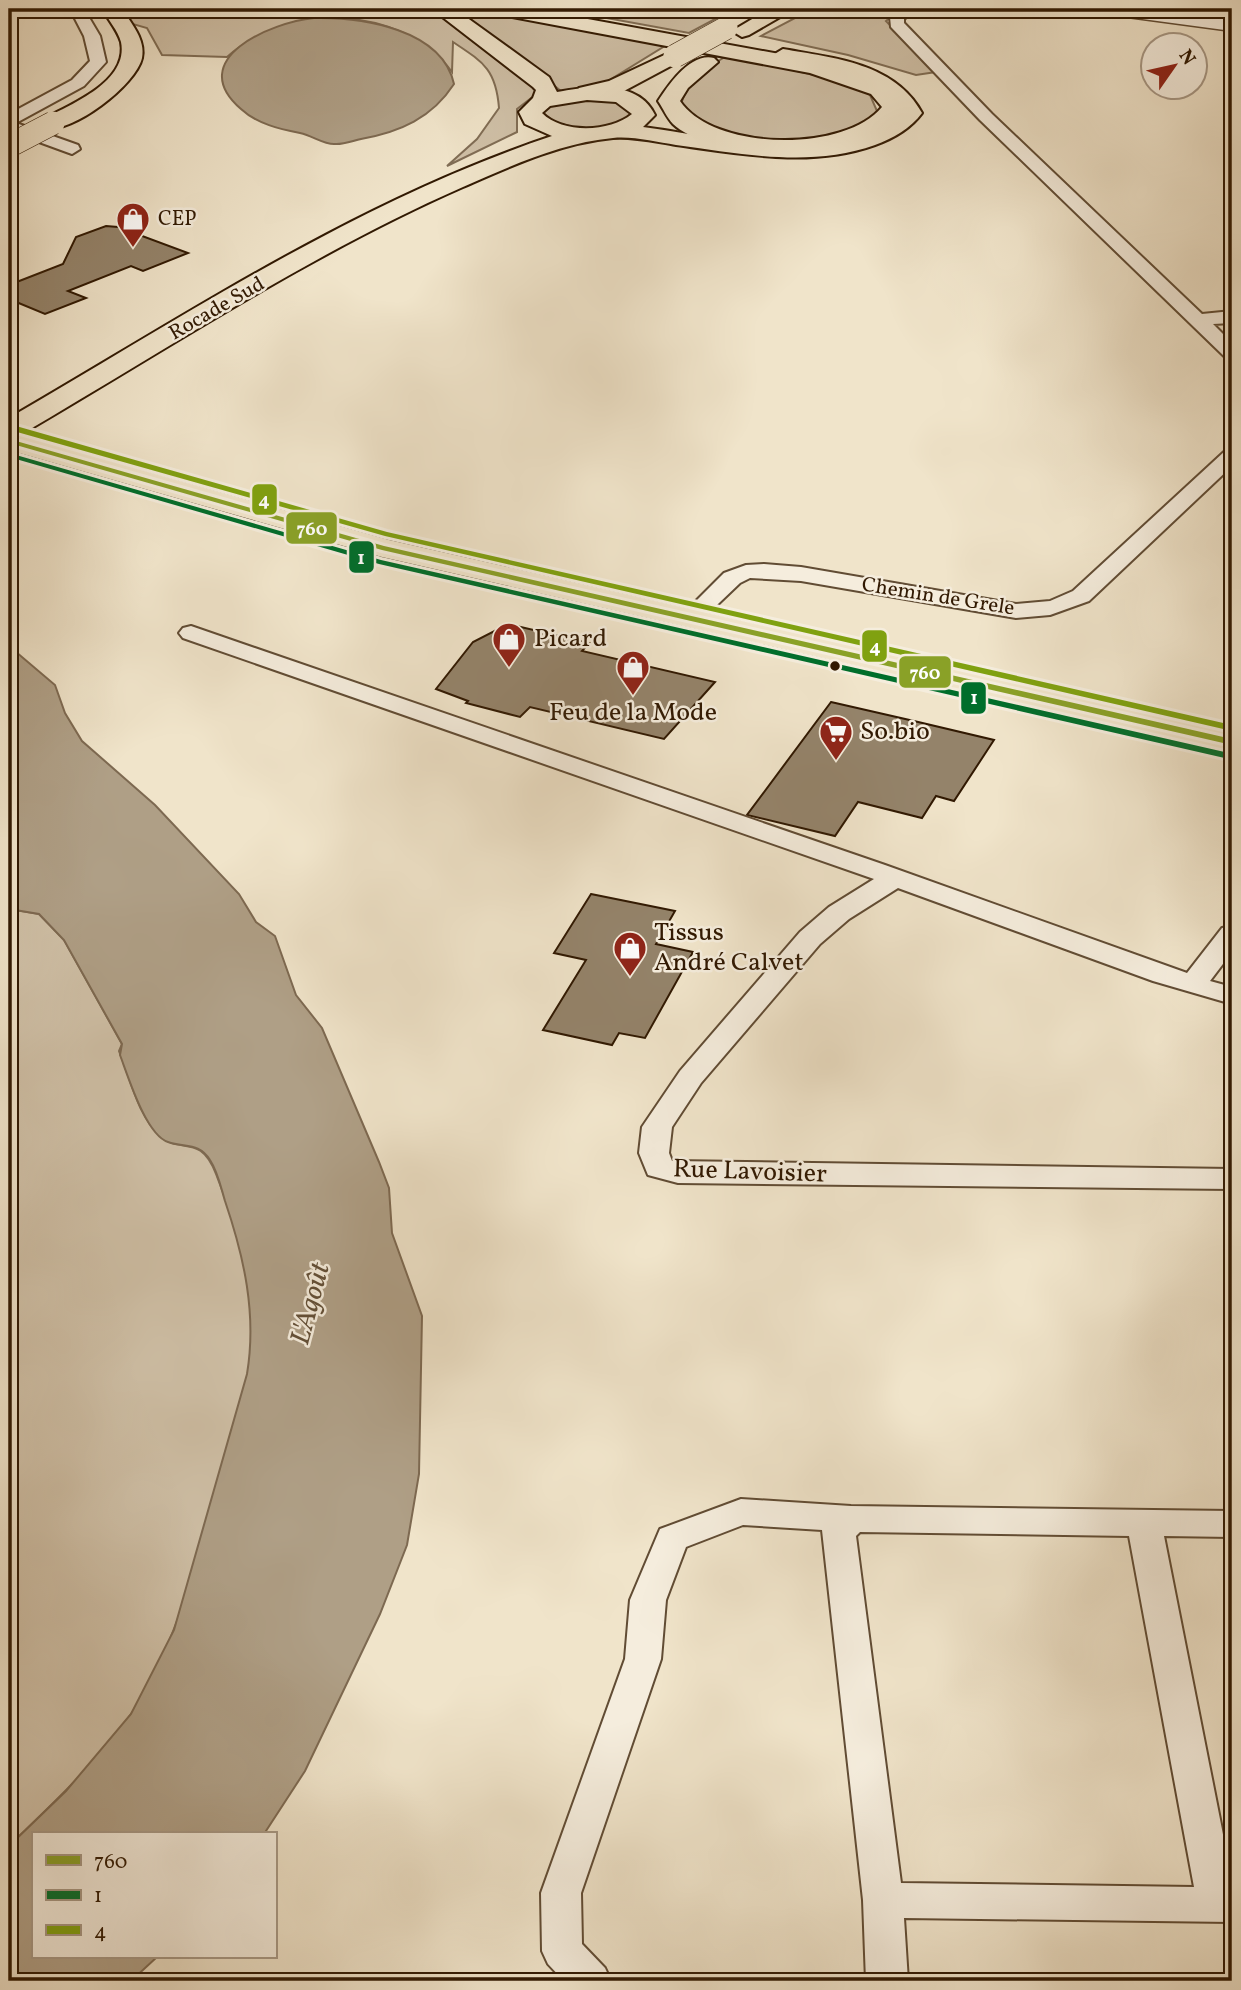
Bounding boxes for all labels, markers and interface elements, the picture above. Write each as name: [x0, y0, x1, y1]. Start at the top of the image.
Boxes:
north arrow: [1140, 32, 1210, 102]
text: N: [1172, 45, 1201, 71]
shop icon: CEP: [114, 200, 152, 249]
place label: CEP: [158, 205, 197, 234]
street label: Rocade Sud: [164, 270, 270, 348]
line badge: 4: [251, 483, 278, 516]
text: 4: [258, 488, 270, 514]
line badge: 760: [285, 511, 338, 545]
text: 760: [296, 517, 328, 543]
line badge: 1: [348, 540, 375, 574]
text: 1: [357, 546, 365, 572]
street label: Chemin de Grele: [860, 571, 1016, 623]
shop icon: Picard: [490, 620, 528, 669]
place label: Picard: [534, 621, 607, 657]
line badge: 4: [861, 629, 888, 663]
text: 4: [869, 635, 881, 661]
shop icon: Feu de la Mode: [614, 648, 652, 697]
line badge: 760: [898, 655, 952, 689]
unlabelled marker: [828, 659, 842, 673]
text: 760: [909, 661, 941, 687]
line badge: 1: [960, 681, 987, 715]
text: 1: [970, 686, 978, 712]
place label: Feu de la Mode: [549, 695, 717, 731]
supermarket icon: So.bio: [817, 713, 855, 762]
place label: So.bio: [860, 714, 930, 750]
place label: Tissus André Calvet: [654, 915, 804, 981]
shop icon: Tissus André Calvet: [611, 929, 649, 978]
street label: Rue Lavoisier: [672, 1151, 828, 1193]
water label: L'Agoût: [281, 1258, 341, 1349]
legend: [32, 1832, 276, 1958]
text: 760: [94, 1848, 127, 1877]
text: 1: [94, 1882, 102, 1911]
text: 4: [94, 1918, 107, 1947]

